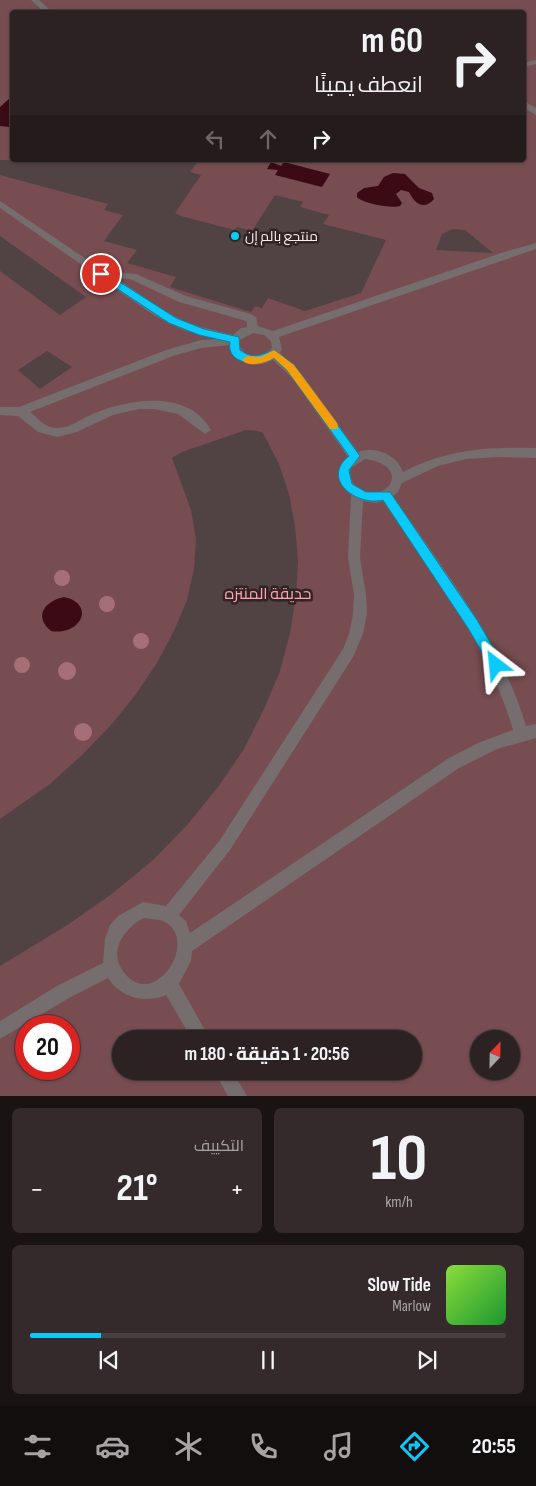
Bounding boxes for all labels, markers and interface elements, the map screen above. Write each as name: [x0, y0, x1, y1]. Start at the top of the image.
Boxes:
text: 60 m: [361, 20, 423, 63]
icon: right: [441, 30, 506, 95]
text: انعطف يمينًا: [314, 72, 423, 99]
icon: left: [201, 125, 229, 153]
icon: ahead: [254, 125, 282, 153]
icon: right: [307, 125, 335, 153]
place label: منتجع بالم إن: [245, 228, 318, 246]
marker: منتجع بالم إن: [229, 230, 241, 242]
pin: [80, 253, 122, 295]
icon: arrive: [87, 260, 115, 288]
park label: حديقة المنتزه: [225, 585, 311, 604]
position arrow: [469, 638, 521, 690]
speed limit sign: 20: [15, 1015, 80, 1080]
north arrow: [470, 1030, 520, 1080]
map controls: [470, 1030, 520, 1080]
text: 20:56 · 1 دقيقة · 180 m: [185, 1043, 349, 1066]
text: 10: [371, 1121, 427, 1199]
text: التكييف: [194, 1137, 244, 1156]
text: 21°: [116, 1166, 158, 1211]
text: −: [30, 1173, 44, 1206]
text: +: [230, 1173, 244, 1206]
text: km/h: [385, 1193, 413, 1212]
text: Slow Tide: [367, 1274, 431, 1297]
text: Marlow: [392, 1297, 431, 1316]
icon: previous: [95, 1346, 123, 1374]
icon: pause: [254, 1346, 282, 1374]
icon: next: [413, 1346, 441, 1374]
icon: filters: [20, 1429, 55, 1464]
icon: car: [95, 1429, 130, 1464]
icon: climate: [171, 1429, 206, 1464]
icon: phone: [246, 1429, 281, 1464]
icon: music: [321, 1429, 356, 1464]
icon: directions: [397, 1429, 432, 1464]
text: 20:55: [472, 1433, 516, 1460]

